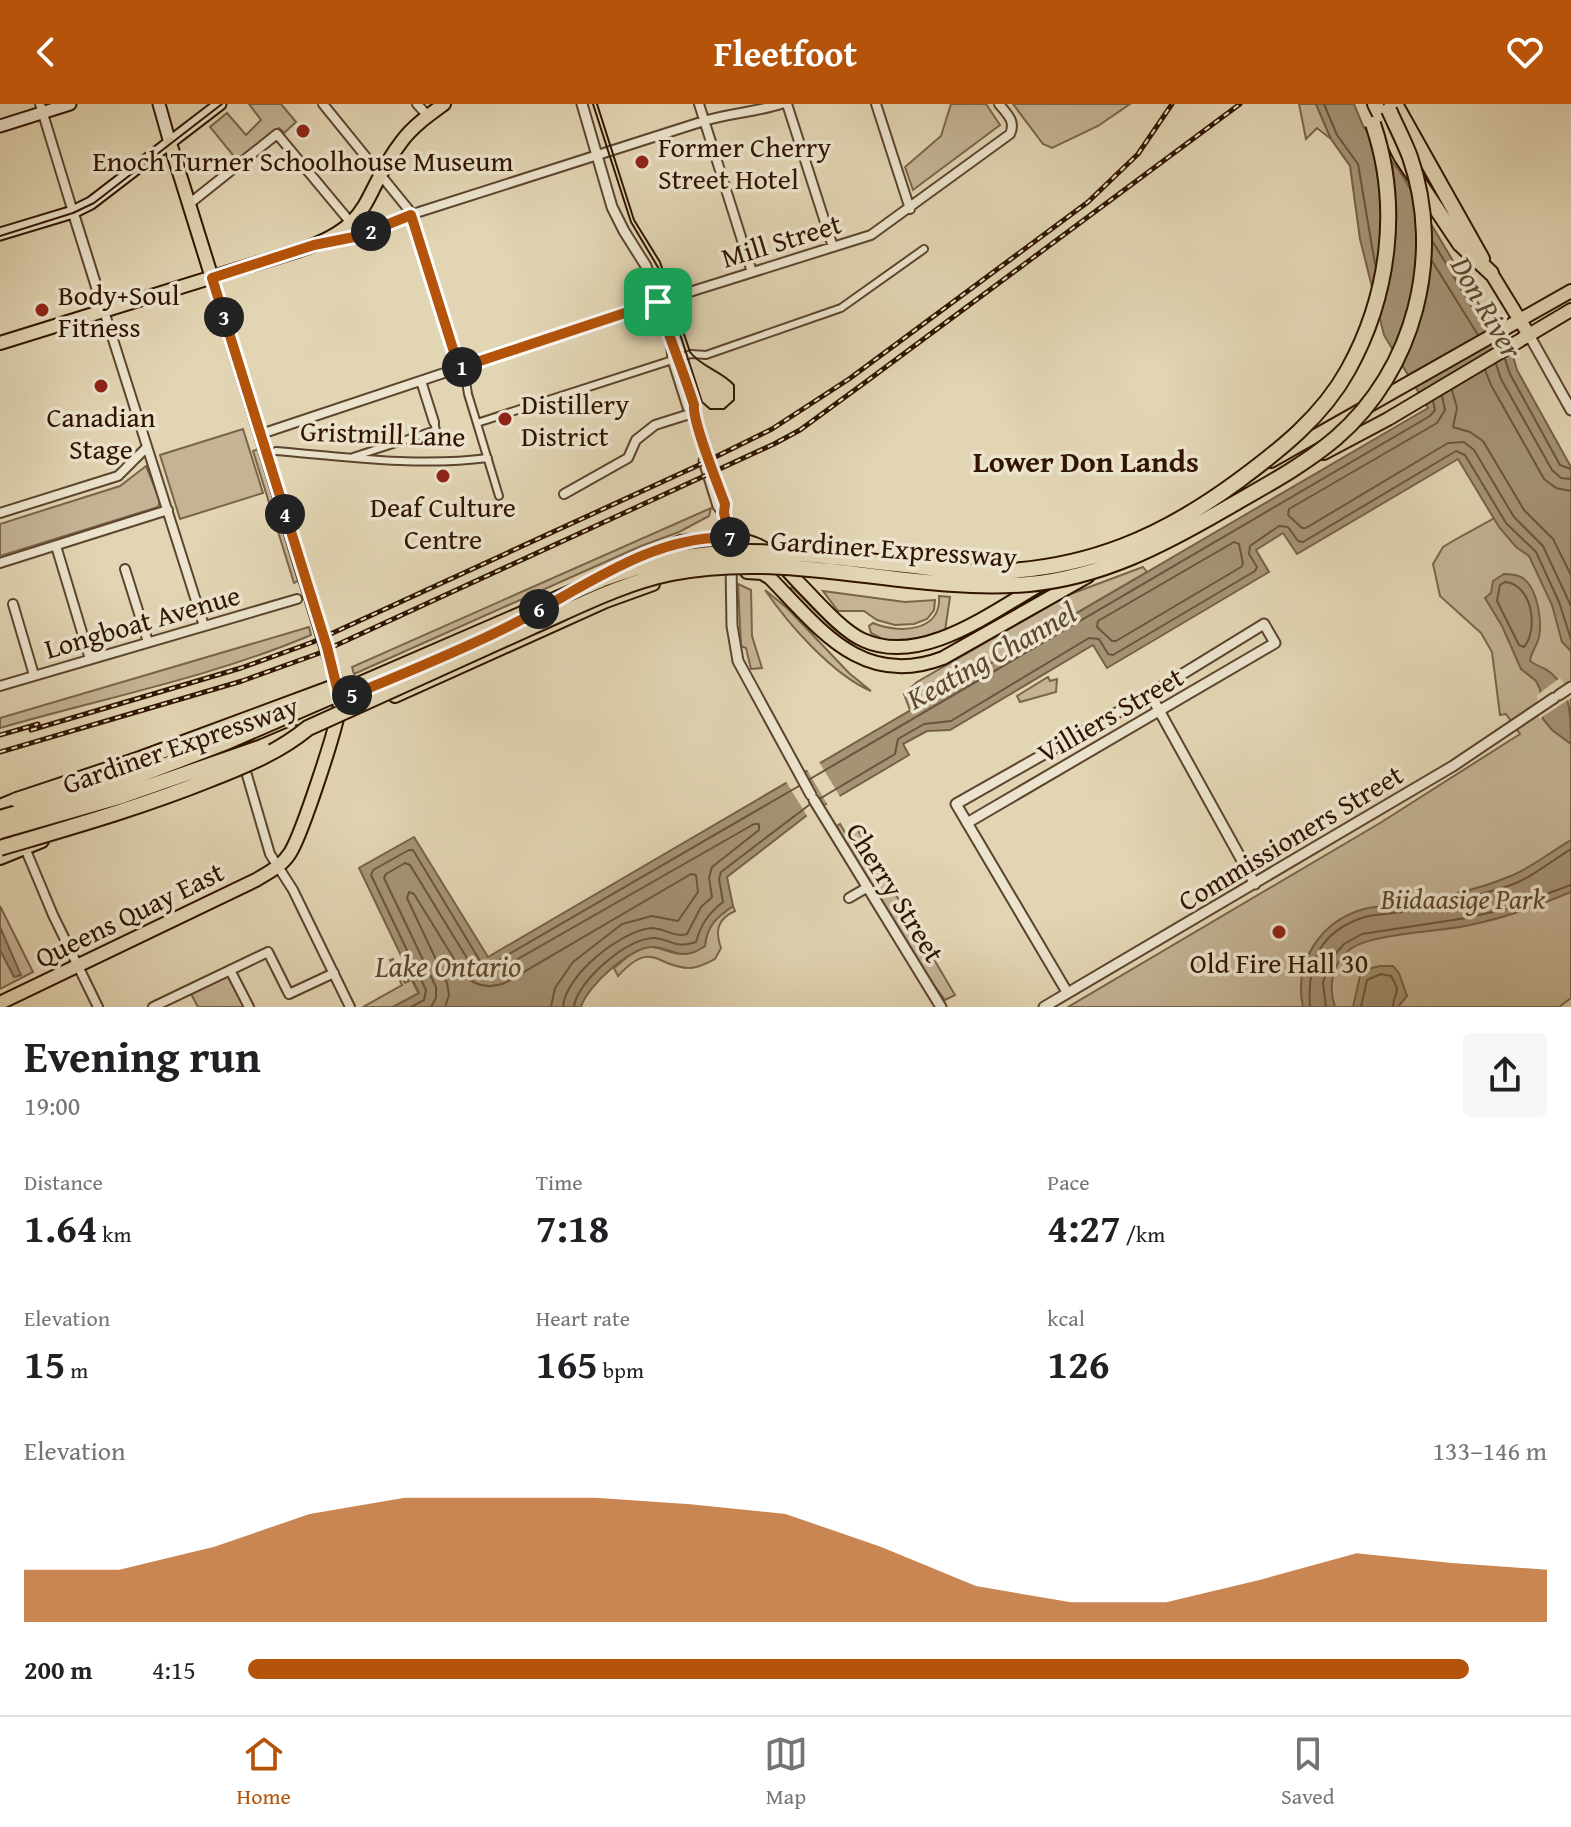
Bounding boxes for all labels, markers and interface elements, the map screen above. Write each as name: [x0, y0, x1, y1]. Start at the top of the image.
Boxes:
text: Fleetfoot: [714, 26, 857, 79]
icon: back: [24, 30, 68, 74]
icon: heart: [1503, 30, 1547, 74]
marker: Enoch Turner Schoolhouse Museum: [294, 122, 312, 140]
place label: Former Cherry Street Hotel: [658, 126, 831, 199]
place label: Enoch Turner Schoolhouse Museum: [93, 140, 514, 181]
marker: Former Cherry Street Hotel: [633, 153, 651, 171]
street label: Mill Street: [716, 202, 846, 278]
pin: 2: [351, 211, 391, 251]
text: 2: [365, 215, 377, 247]
water label: Don River: [1440, 247, 1534, 367]
pin: [624, 268, 692, 336]
place label: Body+Soul Fitness: [58, 274, 180, 347]
icon: arrive: [636, 280, 680, 324]
pin: 3: [204, 297, 244, 337]
marker: Body+Soul Fitness: [33, 301, 51, 319]
text: 3: [218, 301, 230, 333]
pin: 1: [442, 347, 482, 387]
text: 1: [456, 351, 468, 383]
marker: Canadian Stage: [92, 377, 110, 395]
place label: Distillery District: [521, 383, 629, 456]
place label: Canadian Stage: [46, 396, 156, 469]
street label: Gristmill Lane: [300, 410, 466, 456]
marker: Distillery District: [496, 410, 514, 428]
district label: Lower Don Lands: [973, 439, 1199, 483]
marker: Deaf Culture Centre: [434, 467, 452, 485]
place label: Deaf Culture Centre: [370, 486, 516, 559]
pin: 4: [265, 494, 305, 534]
text: 4: [279, 498, 291, 530]
pin: 7: [710, 517, 750, 557]
street label: Gardiner Expressway: [769, 519, 1019, 577]
text: 7: [724, 521, 736, 553]
street label: Longboat Avenue: [39, 573, 245, 669]
pin: 6: [519, 589, 559, 629]
water label: Keating Channel: [897, 590, 1084, 720]
text: 6: [533, 593, 545, 625]
street label: Villiers Street: [1029, 656, 1191, 772]
pin: 5: [332, 675, 372, 715]
text: 5: [346, 679, 358, 711]
street label: Gardiner Expressway: [57, 684, 304, 804]
street label: Commissioners Street: [1170, 753, 1410, 921]
street label: Cherry Street: [837, 814, 955, 970]
street label: Queens Quay East: [28, 851, 230, 977]
park label: Biidaasige Park: [1380, 878, 1545, 919]
marker: Old Fire Hall 30: [1270, 923, 1288, 941]
place label: Old Fire Hall 30: [1190, 942, 1368, 983]
water label: Lake Ontario: [374, 944, 521, 988]
text: Evening run: [24, 1024, 261, 1088]
button: share: [1463, 1033, 1547, 1117]
text: 19:00: [24, 1086, 80, 1125]
text: Distance: [24, 1166, 103, 1198]
text: Time: [536, 1166, 582, 1198]
text: Pace: [1047, 1166, 1090, 1198]
text: 1.64: [24, 1198, 97, 1257]
text: 7:18: [536, 1198, 609, 1257]
text: 4:27: [1047, 1198, 1121, 1257]
text: km: [97, 1218, 131, 1250]
text: /km: [1121, 1218, 1165, 1250]
text: Elevation: [24, 1302, 110, 1334]
text: Heart rate: [536, 1302, 630, 1334]
text: kcal: [1047, 1302, 1085, 1334]
text: 15: [24, 1334, 65, 1393]
text: 165: [536, 1334, 598, 1393]
text: 126: [1047, 1334, 1110, 1393]
text: m: [65, 1354, 88, 1386]
text: bpm: [598, 1354, 644, 1386]
text: Elevation: [24, 1431, 126, 1470]
text: 133–146 m: [1433, 1431, 1547, 1470]
text: 200 m: [24, 1650, 92, 1689]
text: 4:15: [152, 1650, 196, 1689]
tab: Home: [237, 1732, 291, 1812]
tab: Map: [764, 1732, 808, 1812]
tab: Saved: [1281, 1732, 1334, 1812]

